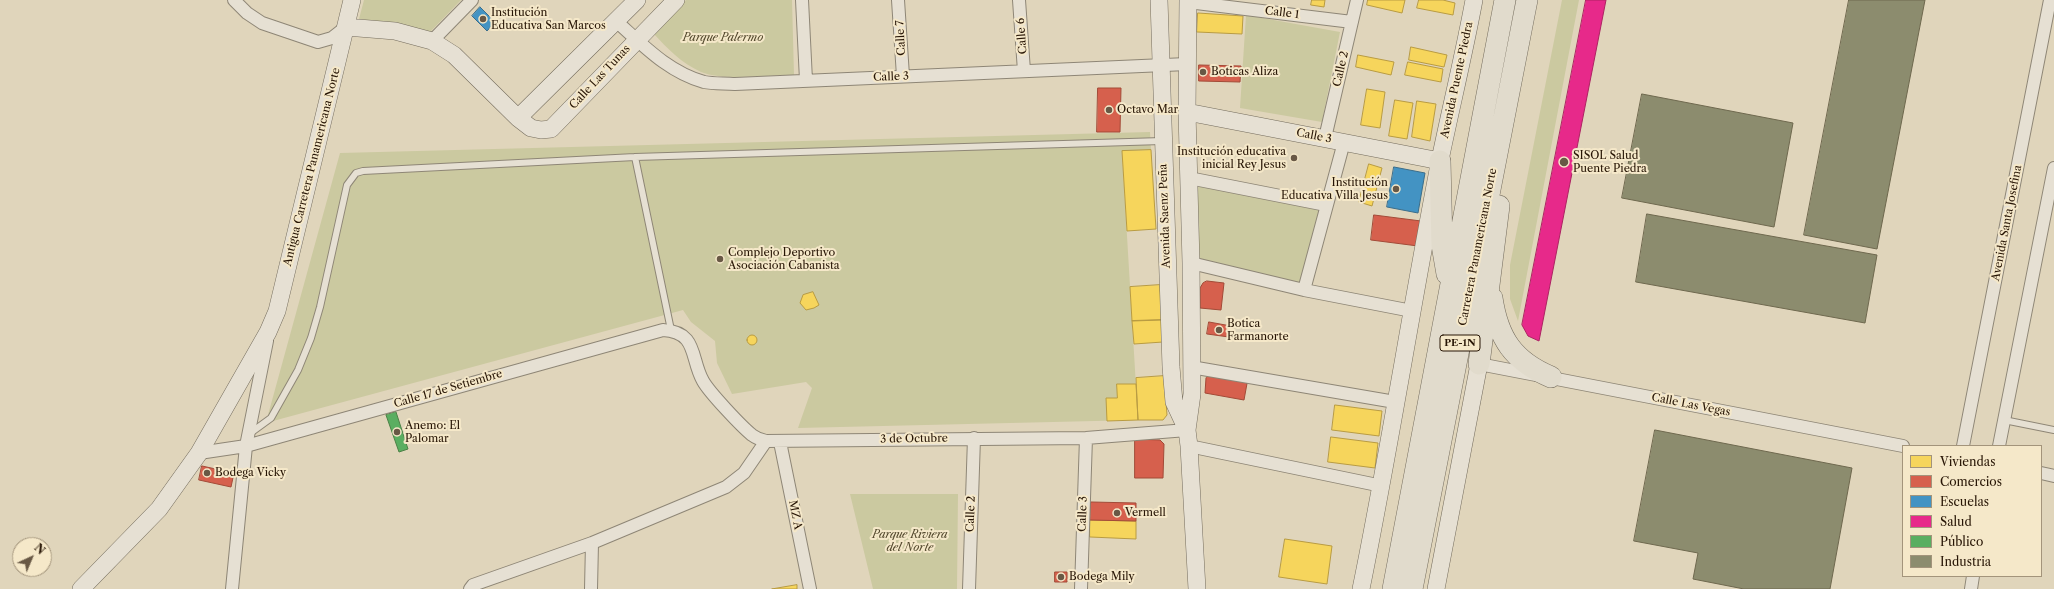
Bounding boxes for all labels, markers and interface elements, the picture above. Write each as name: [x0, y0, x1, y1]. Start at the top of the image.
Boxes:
street label: Calle 1: [1264, 4, 1300, 22]
place label: Institución Educativa San Marcos: [491, 6, 606, 32]
marker: Institución Educativa San Marcos: [478, 14, 488, 24]
street label: Calle 6: [1014, 17, 1030, 55]
street label: Calle 7: [893, 20, 909, 56]
street label: Avenida Puente Piedra: [1438, 20, 1476, 140]
park label: Parque Palermo: [683, 31, 763, 45]
street label: Calle Las Tunas: [567, 42, 633, 112]
street label: Calle 2: [1330, 50, 1352, 88]
place label: Boticas Aliza: [1211, 65, 1278, 79]
street label: Antigua Carretera Panamericana Norte: [281, 66, 343, 268]
marker: Boticas Aliza: [1198, 67, 1208, 77]
street label: Calle 3: [873, 70, 909, 84]
place label: Octavo Mar: [1117, 103, 1178, 117]
marker: Octavo Mar: [1104, 105, 1114, 115]
street label: Calle 3: [1295, 126, 1333, 146]
place label: Institución educativa inicial Rey Jesus: [1177, 145, 1286, 171]
place label: SISOL Salud Puente Piedra: [1573, 149, 1647, 175]
marker: Institución educativa inicial Rey Jesus: [1289, 153, 1299, 163]
marker: SISOL Salud Puente Piedra: [1558, 156, 1570, 168]
street label: Avenida Saenz Peña: [1157, 163, 1173, 269]
street label: Avenida Santa Josefina: [1989, 164, 2025, 282]
street label: Carretera Panamericana Norte: [1456, 167, 1500, 327]
place label: Institución Educativa Villa Jesus: [1281, 176, 1388, 202]
marker: Institución Educativa Villa Jesus: [1391, 184, 1401, 194]
place label: Complejo Deportivo Asociación Cabanista: [728, 246, 840, 272]
marker: Complejo Deportivo Asociación Cabanista: [715, 254, 725, 264]
place label: Botica Farmanorte: [1227, 317, 1289, 343]
marker: Botica Farmanorte: [1214, 325, 1224, 335]
road number: PE-1N: [1440, 335, 1480, 351]
street label: Calle 17 de Setiembre: [392, 367, 504, 411]
street label: Calle Las Vegas: [1650, 391, 1732, 419]
place label: Anemo: El Palomar: [405, 419, 460, 445]
marker: Anemo: El Palomar: [392, 427, 402, 437]
street label: 3 de Octubre: [880, 432, 948, 446]
legend: [1902, 445, 2042, 577]
text: Viviendas: [1940, 454, 1995, 469]
place label: Bodega Vicky: [215, 466, 286, 480]
marker: Bodega Vicky: [202, 468, 212, 478]
text: Comercios: [1940, 474, 2002, 489]
text: Escuelas: [1940, 494, 1989, 509]
street label: Calle 2: [964, 496, 978, 532]
street label: Calle 3: [1076, 496, 1090, 532]
street label: MZ A: [786, 499, 804, 531]
place label: Vermell: [1125, 506, 1166, 520]
marker: Vermell: [1112, 508, 1122, 518]
text: Salud: [1940, 514, 1972, 529]
park label: Parque Riviera del Norte: [872, 528, 948, 554]
text: Público: [1940, 534, 1983, 549]
north arrow: [12, 537, 52, 577]
text: N: [31, 541, 48, 557]
text: Industria: [1940, 554, 1991, 569]
place label: Bodega Mily: [1069, 570, 1135, 584]
marker: Bodega Mily: [1056, 572, 1066, 582]

